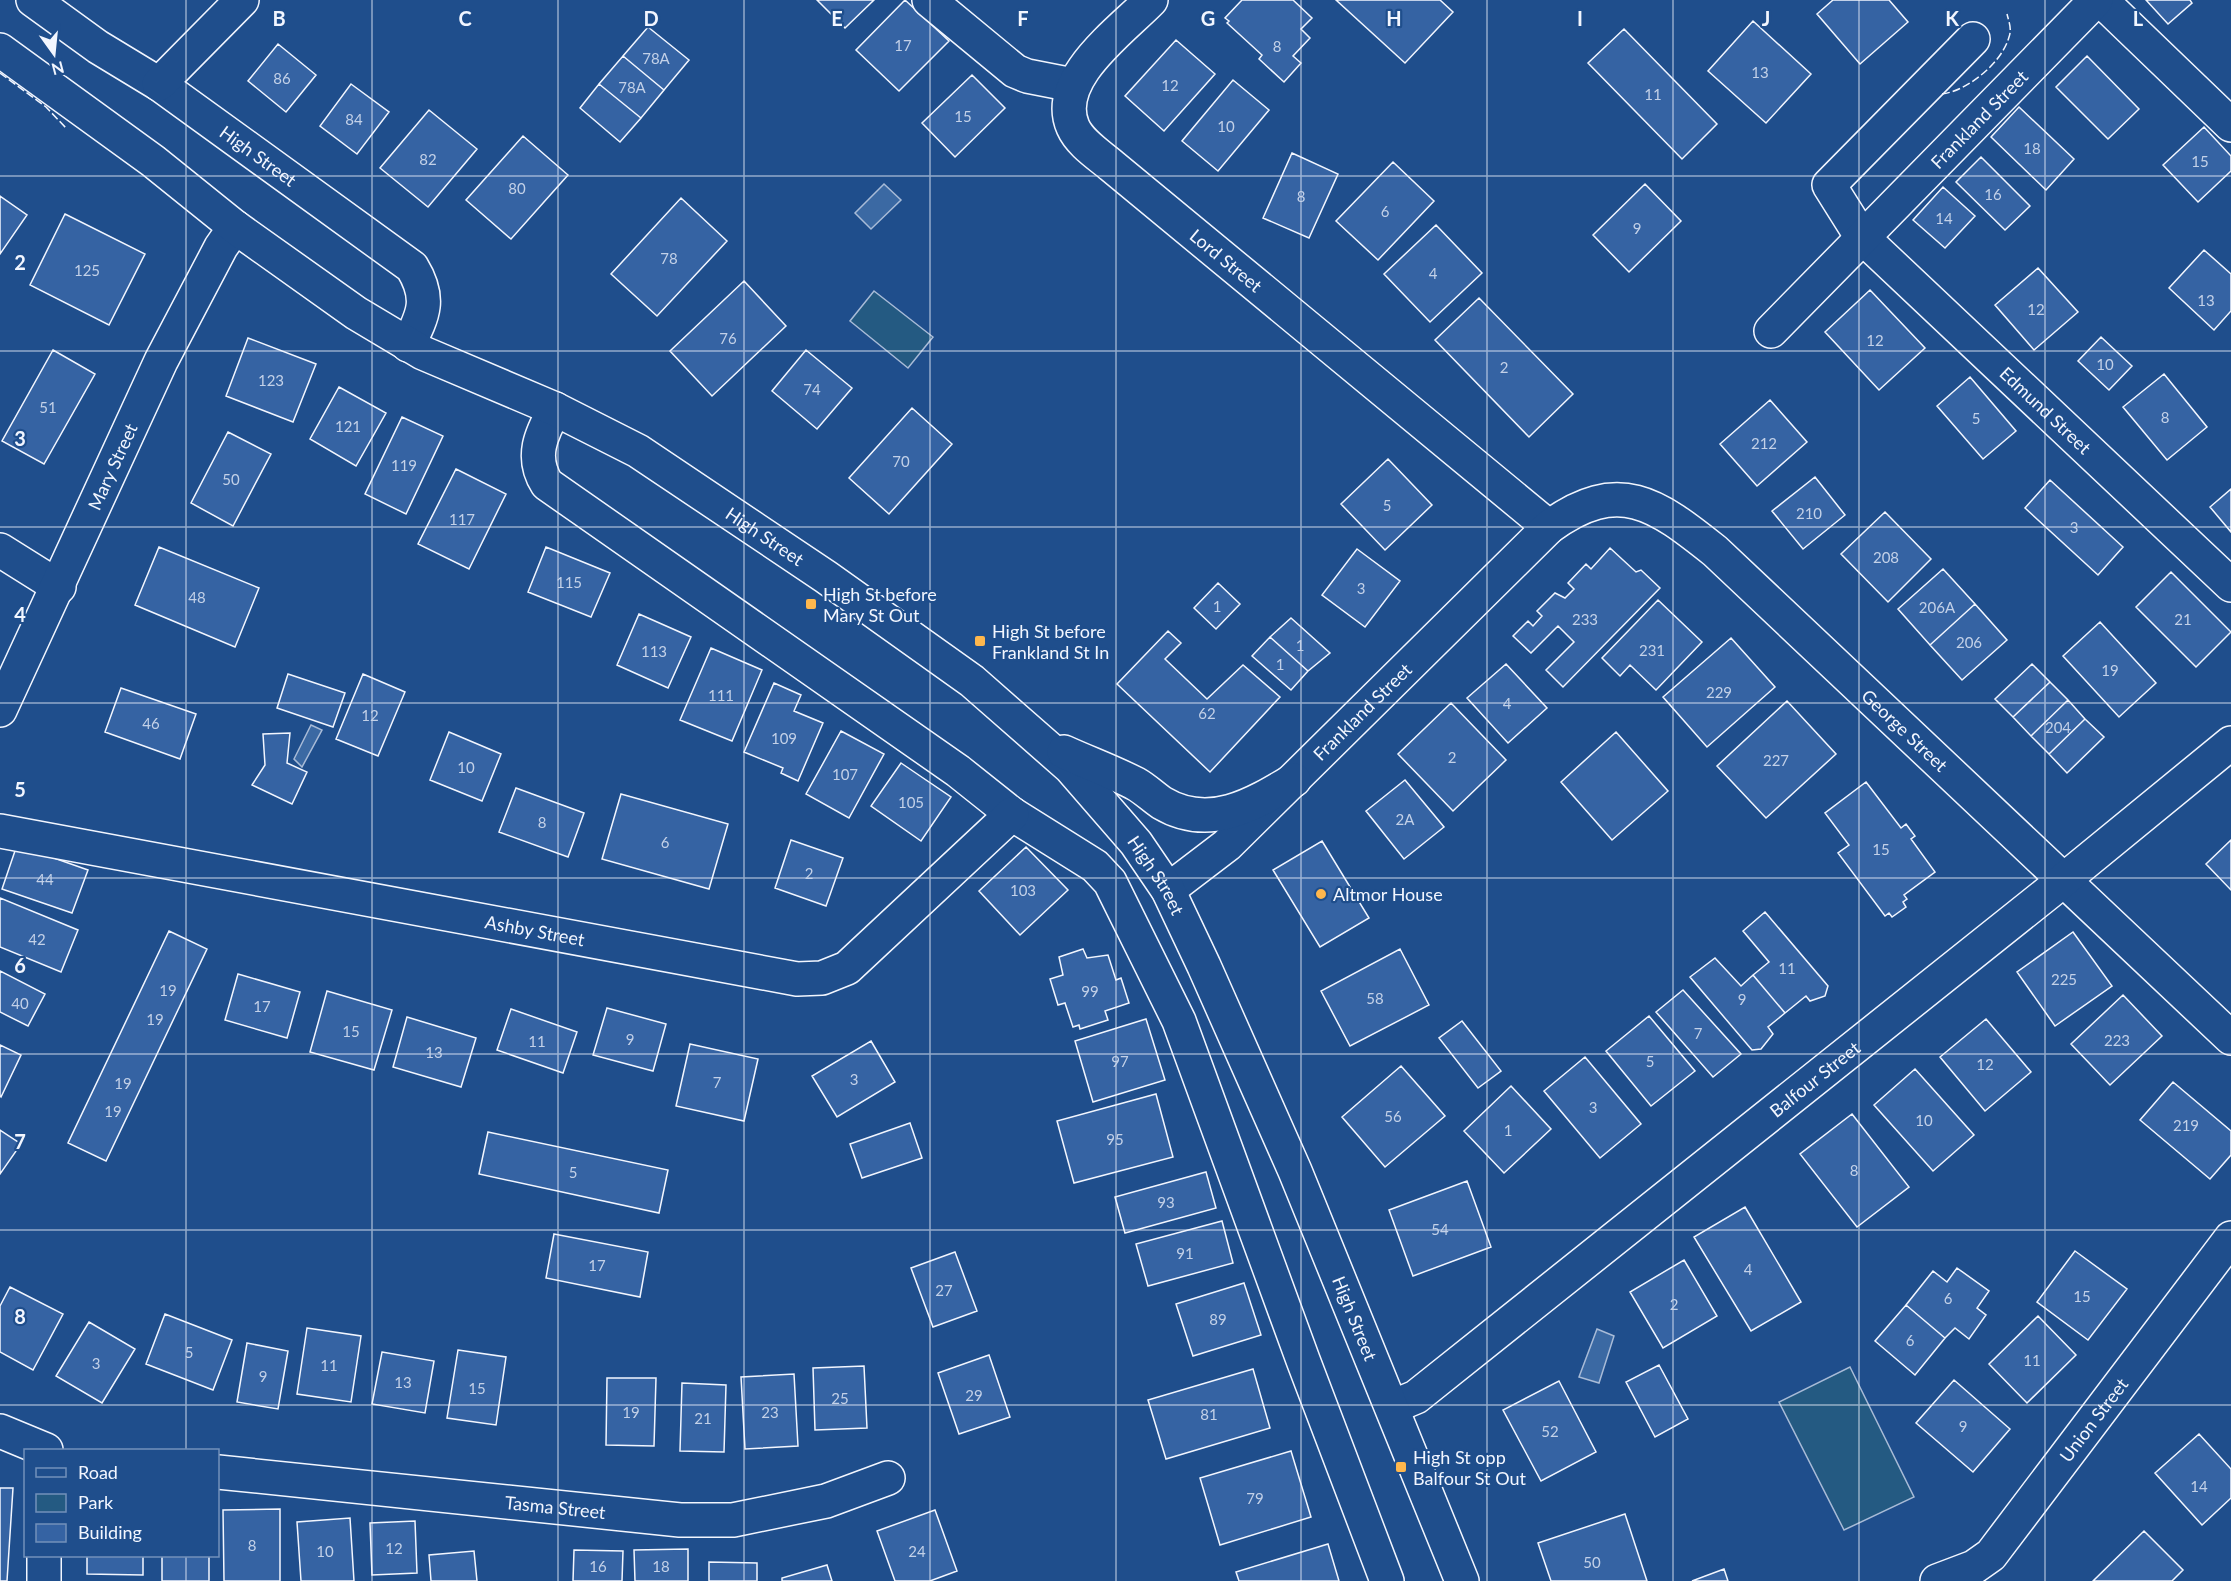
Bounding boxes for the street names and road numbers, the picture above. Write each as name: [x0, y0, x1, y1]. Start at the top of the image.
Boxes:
street label: Frankland Street: [1926, 65, 2033, 173]
street label: High Street: [216, 121, 301, 191]
street label: Lord Street: [1186, 224, 1267, 297]
street label: Edmund Street: [1995, 362, 2096, 459]
street label: Mary Street: [83, 419, 142, 513]
street label: High Street: [722, 502, 809, 570]
street label: Frankland Street: [1308, 658, 1416, 765]
street label: George Street: [1857, 684, 1953, 776]
street label: High Street: [1123, 831, 1189, 919]
street label: Ashby Street: [483, 910, 587, 950]
street label: Balfour Street: [1765, 1036, 1865, 1122]
street label: High Street: [1328, 1273, 1382, 1364]
street label: Union Street: [2055, 1373, 2133, 1466]
street label: Tasma Street: [504, 1491, 607, 1523]

